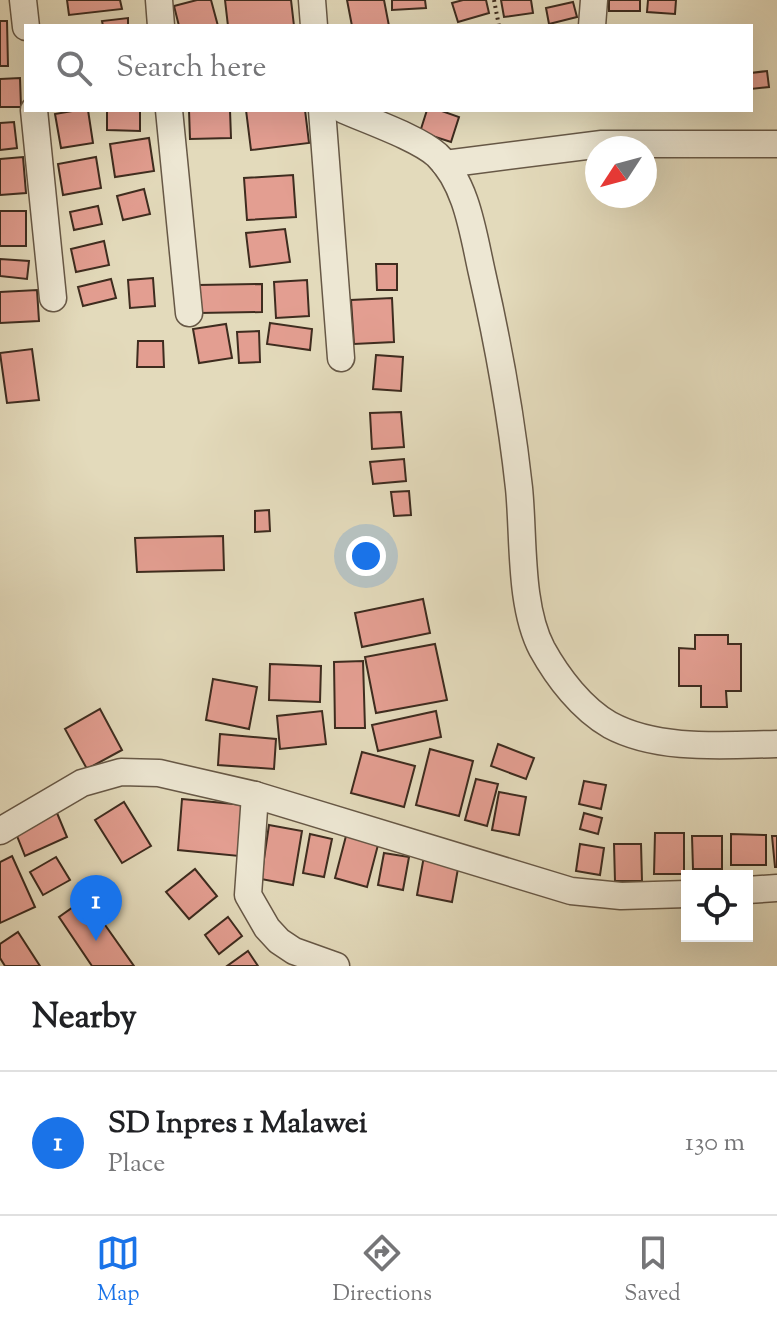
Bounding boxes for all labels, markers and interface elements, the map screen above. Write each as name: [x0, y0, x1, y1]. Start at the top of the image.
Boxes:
search box: [24, 24, 753, 112]
icon: search: [52, 46, 96, 90]
text: Search here: [116, 47, 266, 90]
north arrow: [585, 136, 657, 208]
your location: [346, 536, 386, 576]
map controls: [681, 870, 753, 942]
button: locate: [681, 870, 753, 942]
pin: 1: [70, 875, 122, 941]
text: Nearby: [32, 994, 137, 1043]
text: SD Inpres 1 Malawei: [108, 1103, 367, 1146]
text: 1: [54, 1125, 62, 1162]
text: 130 m: [685, 1125, 745, 1162]
text: Place: [108, 1146, 165, 1183]
tab: Map: [96, 1231, 140, 1311]
tab: Directions: [333, 1231, 432, 1311]
tab: Saved: [624, 1231, 681, 1311]

